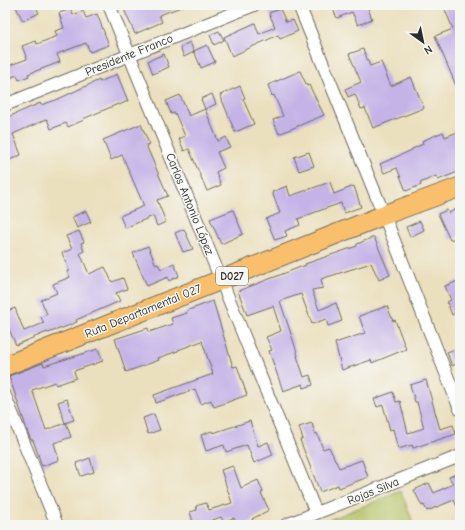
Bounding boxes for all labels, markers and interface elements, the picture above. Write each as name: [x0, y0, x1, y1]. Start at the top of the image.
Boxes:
north arrow: [403, 22, 443, 62]
street label: Presidente Franco: [83, 31, 175, 79]
text: N: [422, 43, 435, 57]
street label: Carlos Antonio López: [163, 151, 217, 258]
road number: D027: [216, 267, 248, 285]
street label: Ruta Departamental 027: [83, 281, 204, 341]
street label: Rojas Silva: [345, 474, 401, 508]

